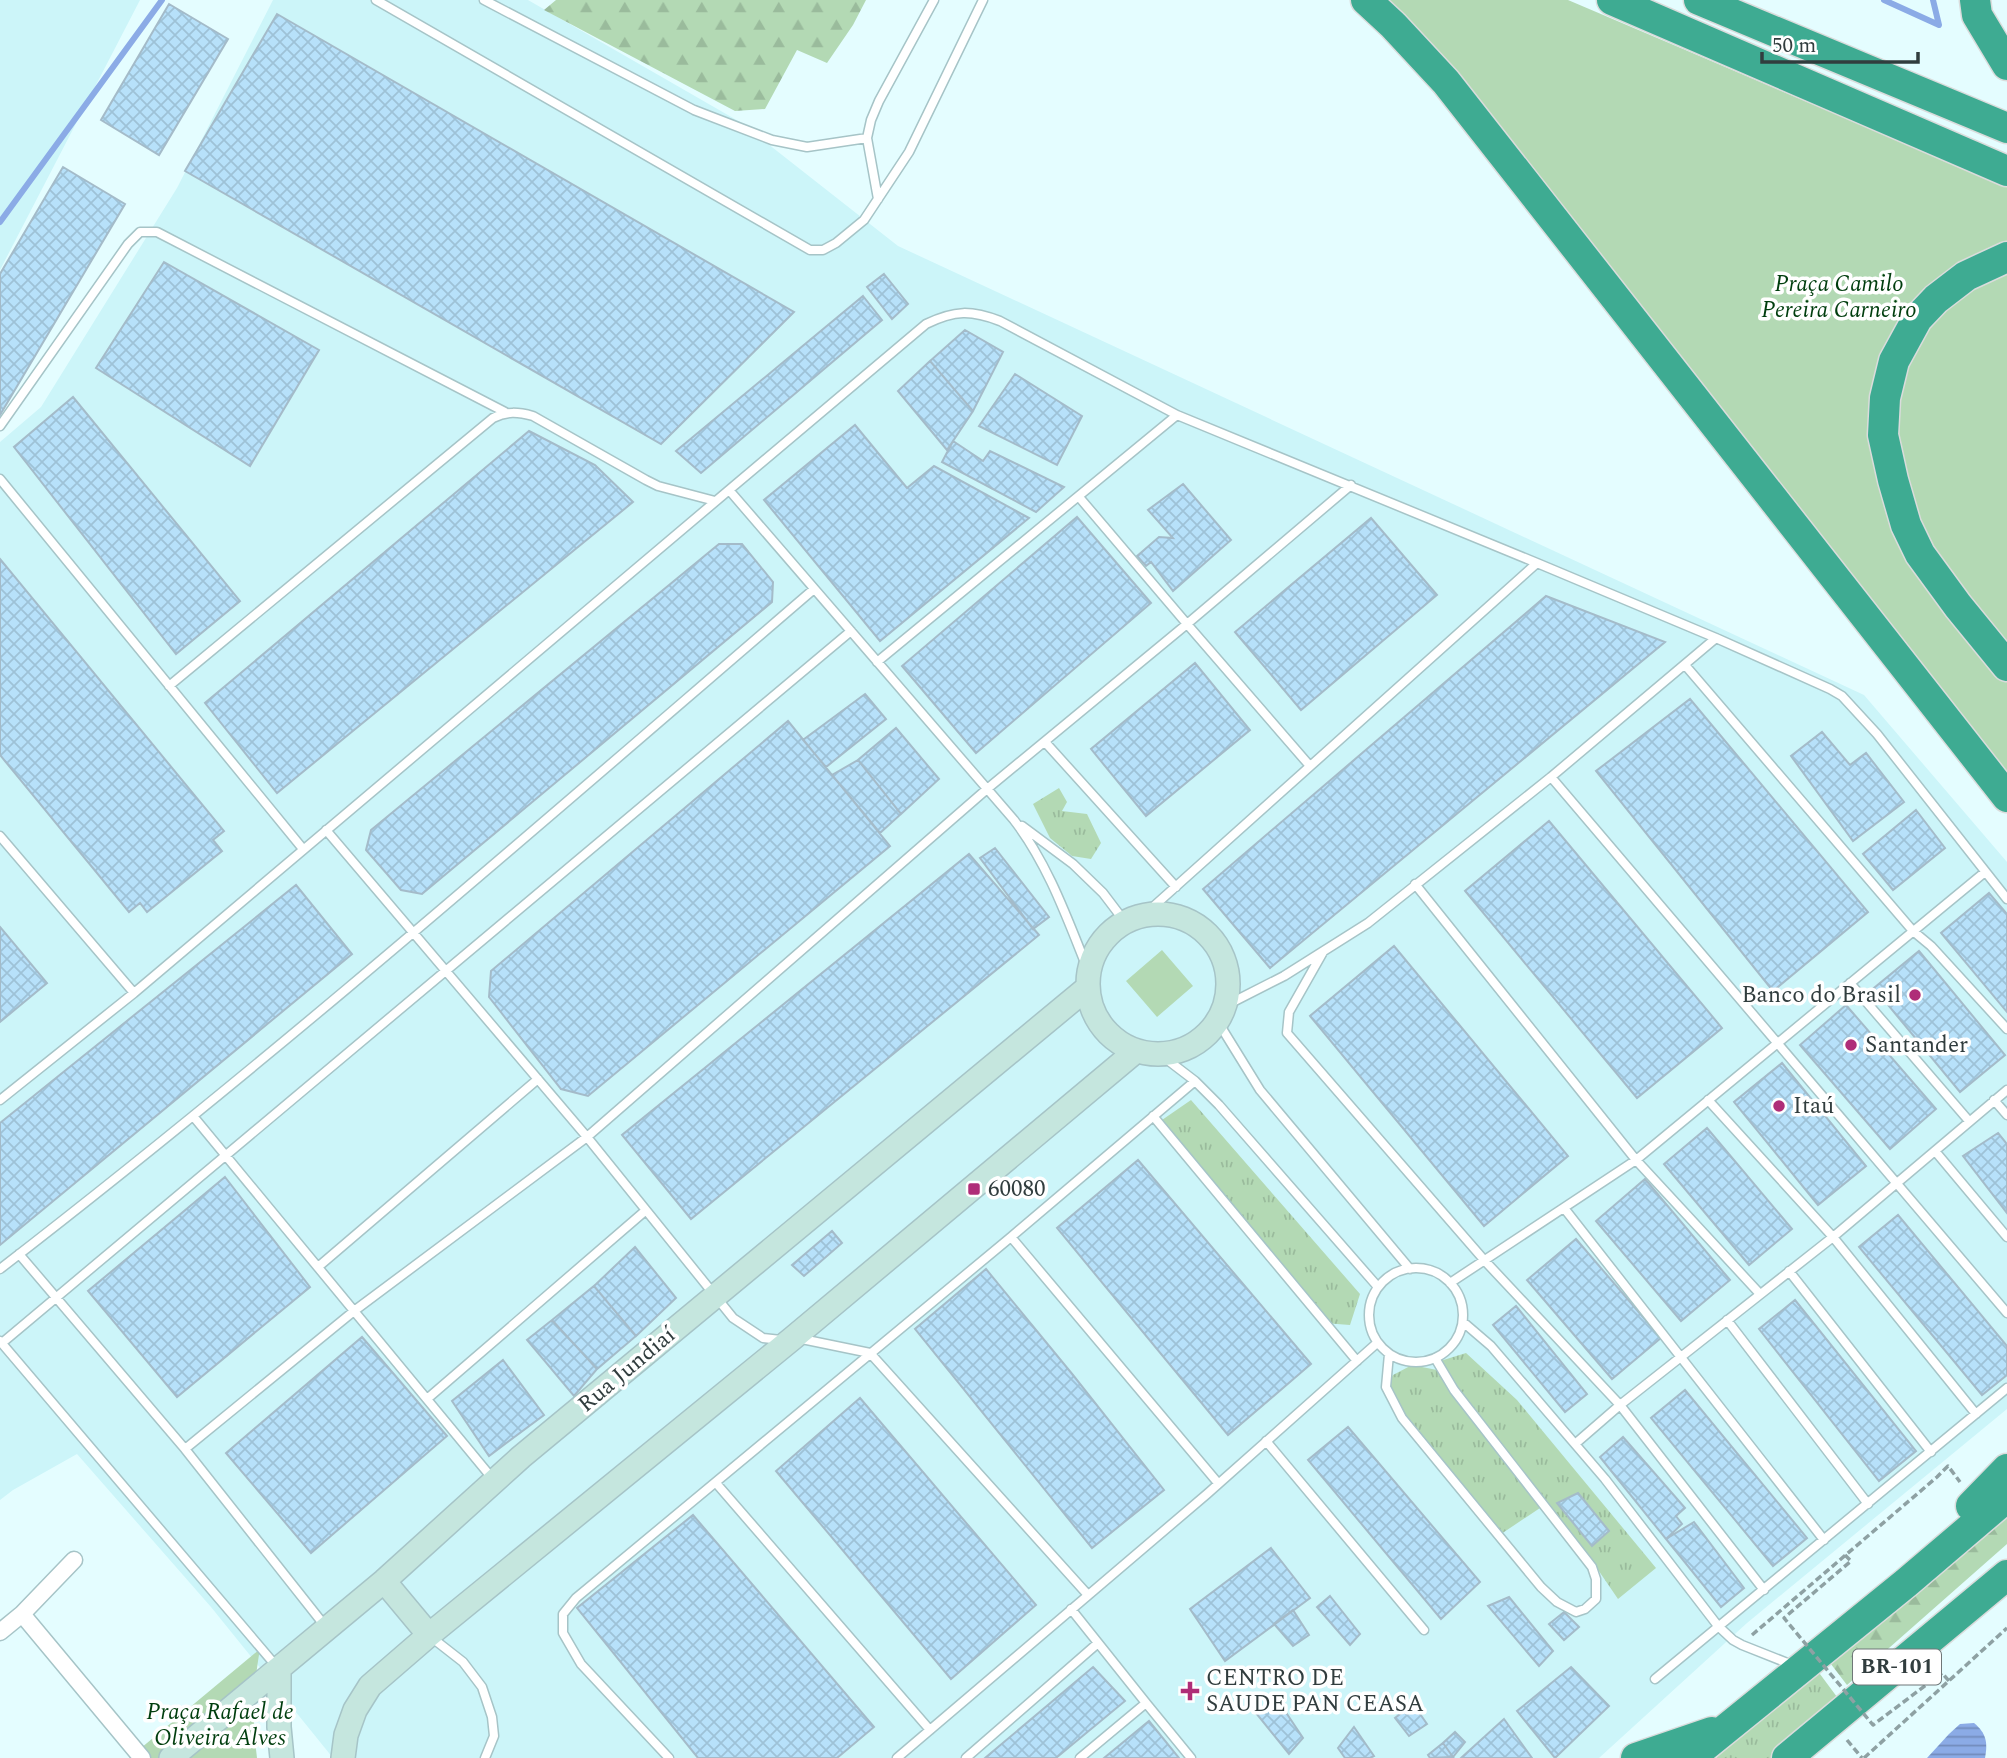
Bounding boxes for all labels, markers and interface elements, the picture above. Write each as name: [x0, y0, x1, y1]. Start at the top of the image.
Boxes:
scale bar: [1762, 21, 1918, 65]
text: 50 m: [1772, 30, 1816, 62]
park label: Praça Camilo Pereira Carneiro: [1761, 267, 1917, 328]
place label: Banco do Brasil: [1741, 978, 1901, 1013]
marker: Banco do Brasil: [1907, 987, 1923, 1003]
place label: Santander: [1865, 1028, 1968, 1063]
marker: Santander: [1843, 1037, 1859, 1053]
place label: Itaú: [1793, 1089, 1834, 1124]
marker: Itaú: [1771, 1098, 1787, 1114]
place label: 60080: [988, 1172, 1046, 1207]
marker: 60080: [966, 1181, 982, 1197]
street label: Rua Jundiaí: [570, 1317, 685, 1422]
road number: BR-101: [1853, 1650, 1941, 1684]
place label: CENTRO DE SAUDE PAN CEASA: [1206, 1661, 1424, 1722]
marker: CENTRO DE SAUDE PAN CEASA: [1180, 1681, 1200, 1701]
park label: Praça Rafael de Oliveira Alves: [146, 1695, 294, 1756]

